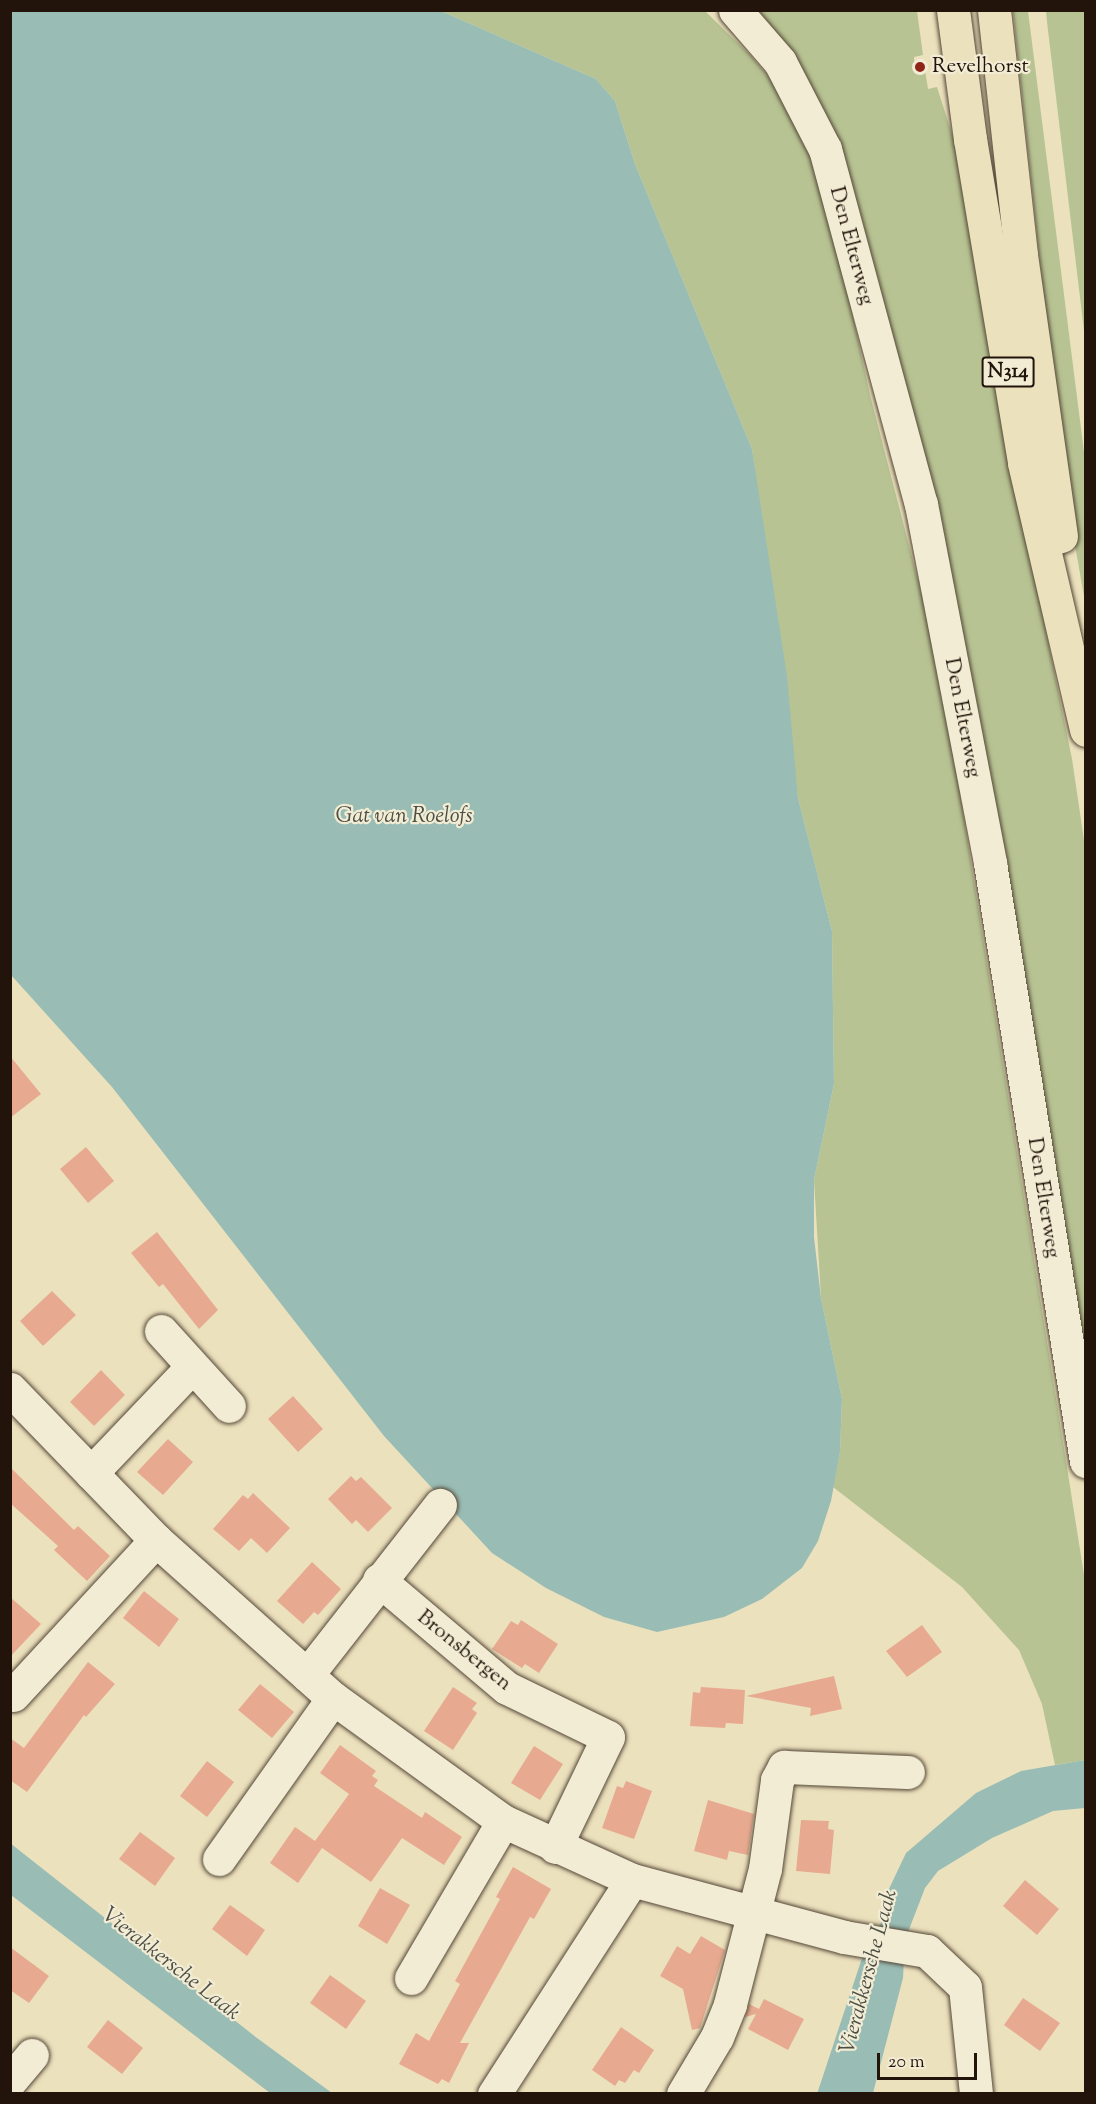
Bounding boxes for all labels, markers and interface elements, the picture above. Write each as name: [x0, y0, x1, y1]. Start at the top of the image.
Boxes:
place label: Revelhorst: [932, 54, 1029, 80]
marker: Revelhorst: [913, 60, 927, 74]
street label: Den Elterweg: [823, 184, 879, 308]
road number: N314: [981, 355, 1035, 389]
street label: Den Elterweg: [938, 656, 986, 780]
water label: Gat van Roelofs: [335, 805, 473, 831]
street label: Den Elterweg: [1021, 1136, 1065, 1260]
street label: Bronsbergen: [412, 1605, 516, 1697]
water label: Vierakkersche Laak: [835, 1887, 905, 2057]
water label: Vierakkersche Laak: [95, 1903, 245, 2027]
scale bar: [880, 2041, 980, 2079]
text: 20 m: [888, 2050, 925, 2076]

